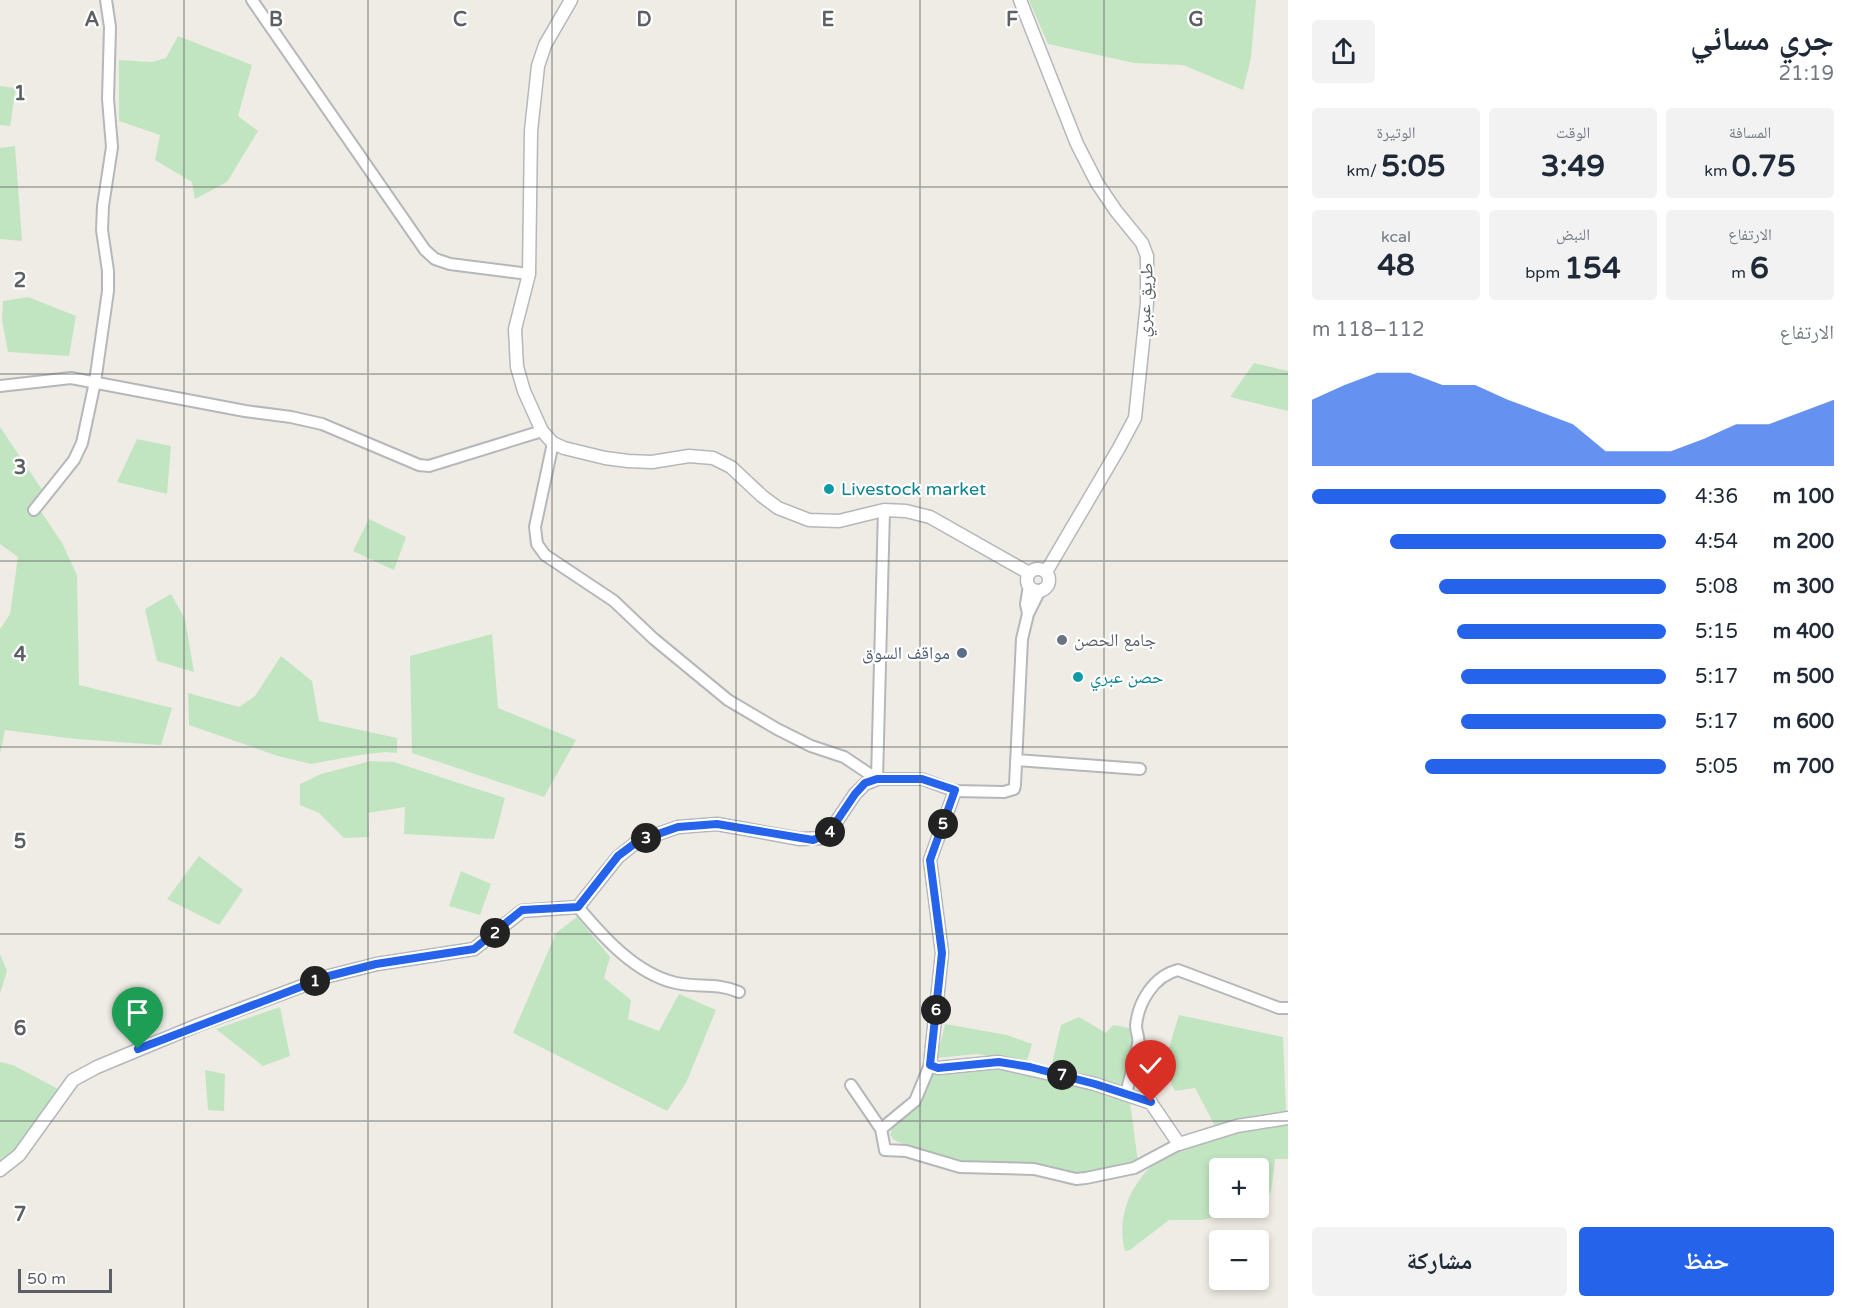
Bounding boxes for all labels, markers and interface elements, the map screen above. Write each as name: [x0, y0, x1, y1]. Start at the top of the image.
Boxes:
text: A: [85, 8, 100, 32]
text: B: [269, 8, 283, 32]
text: C: [453, 8, 467, 32]
text: D: [636, 8, 652, 32]
text: E: [822, 8, 835, 32]
text: F: [1006, 8, 1018, 32]
text: G: [1188, 8, 1204, 32]
button: share: [1312, 20, 1375, 83]
text: جري مسائي: [1690, 20, 1834, 59]
text: 21:19: [1779, 62, 1834, 86]
text: 1: [14, 82, 26, 106]
text: الوتيرة: [1377, 123, 1415, 143]
text: الوقت: [1556, 123, 1590, 143]
text: المسافة: [1729, 123, 1771, 143]
text: 5:05: [1381, 148, 1446, 185]
text: 3:49: [1541, 148, 1605, 185]
text: 0.75: [1732, 148, 1796, 185]
text: /km: [1347, 161, 1381, 181]
text: km: [1704, 161, 1732, 181]
text: النبض: [1556, 225, 1590, 245]
text: الارتفاع: [1728, 225, 1772, 245]
text: kcal: [1381, 227, 1411, 247]
text: 48: [1377, 247, 1415, 284]
text: 154: [1564, 250, 1621, 287]
text: 6: [1750, 250, 1769, 287]
street label: طريق عبري: [1132, 262, 1161, 338]
text: bpm: [1525, 263, 1564, 283]
text: m: [1731, 263, 1750, 283]
text: 2: [14, 269, 26, 293]
text: 112–118 m: [1312, 318, 1425, 342]
text: الارتفاع: [1779, 321, 1834, 345]
text: 3: [14, 456, 26, 480]
place label: Livestock market: [841, 478, 986, 500]
marker: Livestock market: [822, 482, 836, 496]
text: 4:36: [1695, 485, 1738, 509]
text: 100 m: [1773, 485, 1834, 509]
text: 4:54: [1695, 530, 1738, 554]
text: 200 m: [1773, 530, 1834, 554]
text: 5:08: [1695, 575, 1738, 599]
text: 300 m: [1773, 575, 1834, 599]
text: 5:15: [1695, 620, 1738, 644]
text: 400 m: [1773, 620, 1834, 644]
place label: جامع الحصن: [1074, 629, 1156, 652]
marker: جامع الحصن: [1055, 633, 1069, 647]
place label: مواقف السوق: [862, 642, 950, 664]
text: 4: [14, 643, 27, 667]
marker: مواقف السوق: [955, 646, 969, 660]
text: 5:17: [1695, 665, 1738, 689]
text: 500 m: [1773, 665, 1834, 689]
place label: حصن عبري: [1090, 666, 1163, 692]
marker: حصن عبري: [1071, 670, 1085, 684]
text: 5:17: [1695, 710, 1738, 734]
text: 600 m: [1773, 710, 1834, 734]
text: 5:05: [1695, 755, 1738, 779]
text: 700 m: [1773, 755, 1834, 779]
pin: 5: [928, 809, 958, 839]
text: 5: [938, 814, 948, 834]
pin: 4: [815, 817, 845, 847]
text: 4: [825, 822, 835, 842]
pin: 3: [631, 823, 661, 853]
text: 3: [641, 828, 651, 848]
text: 5: [14, 830, 26, 854]
pin: 2: [480, 918, 510, 948]
text: 2: [490, 923, 500, 943]
pin: 1: [300, 966, 330, 996]
text: 1: [310, 971, 320, 991]
pin: [112, 987, 163, 1049]
pin: 6: [921, 995, 951, 1025]
icon: arrive: [121, 996, 154, 1029]
text: 6: [931, 1000, 941, 1020]
text: 6: [14, 1017, 26, 1041]
pin: [1125, 1040, 1176, 1102]
icon: check: [1134, 1049, 1167, 1082]
pin: 7: [1047, 1060, 1077, 1090]
text: 7: [1057, 1065, 1067, 1085]
map controls: [1209, 1158, 1269, 1290]
button: +: [1209, 1158, 1269, 1218]
text: 7: [14, 1203, 26, 1227]
button: مشاركة: [1312, 1227, 1567, 1296]
button: حفظ: [1579, 1227, 1834, 1296]
button: −: [1209, 1230, 1269, 1290]
scale bar: [18, 1266, 112, 1294]
text: 50 m: [27, 1269, 66, 1289]

